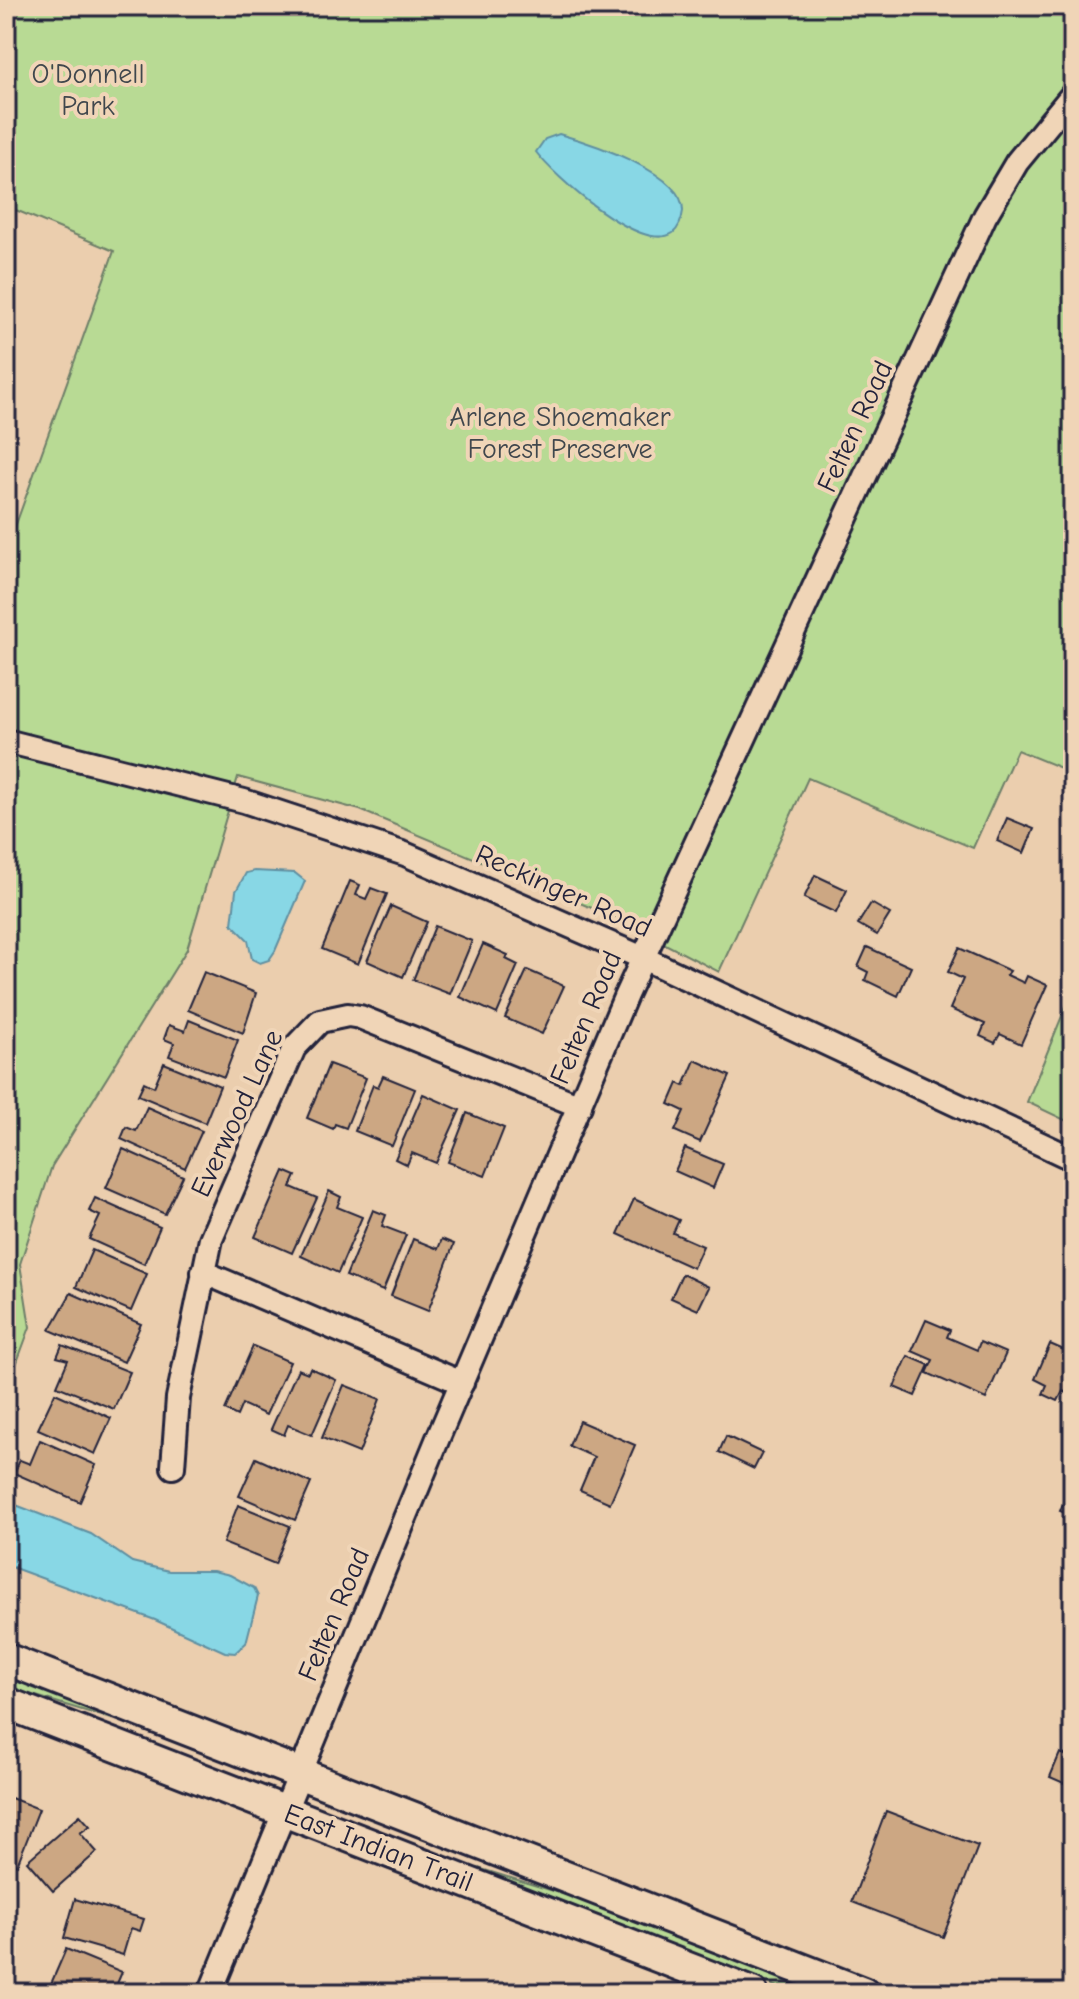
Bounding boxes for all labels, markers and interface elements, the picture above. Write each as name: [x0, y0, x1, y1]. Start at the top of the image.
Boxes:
park label: O'Donnell Park: [31, 58, 145, 122]
street label: Felten Road: [811, 356, 899, 497]
park label: Arlene Shoemaker Forest Preserve: [449, 401, 671, 465]
street label: Reckinger Road: [471, 838, 656, 944]
street label: Felten Road: [544, 946, 628, 1089]
street label: Everwood Lane: [184, 1025, 290, 1202]
street label: Felten Road: [292, 1543, 376, 1686]
street label: East Indian Trail: [280, 1797, 477, 1899]

